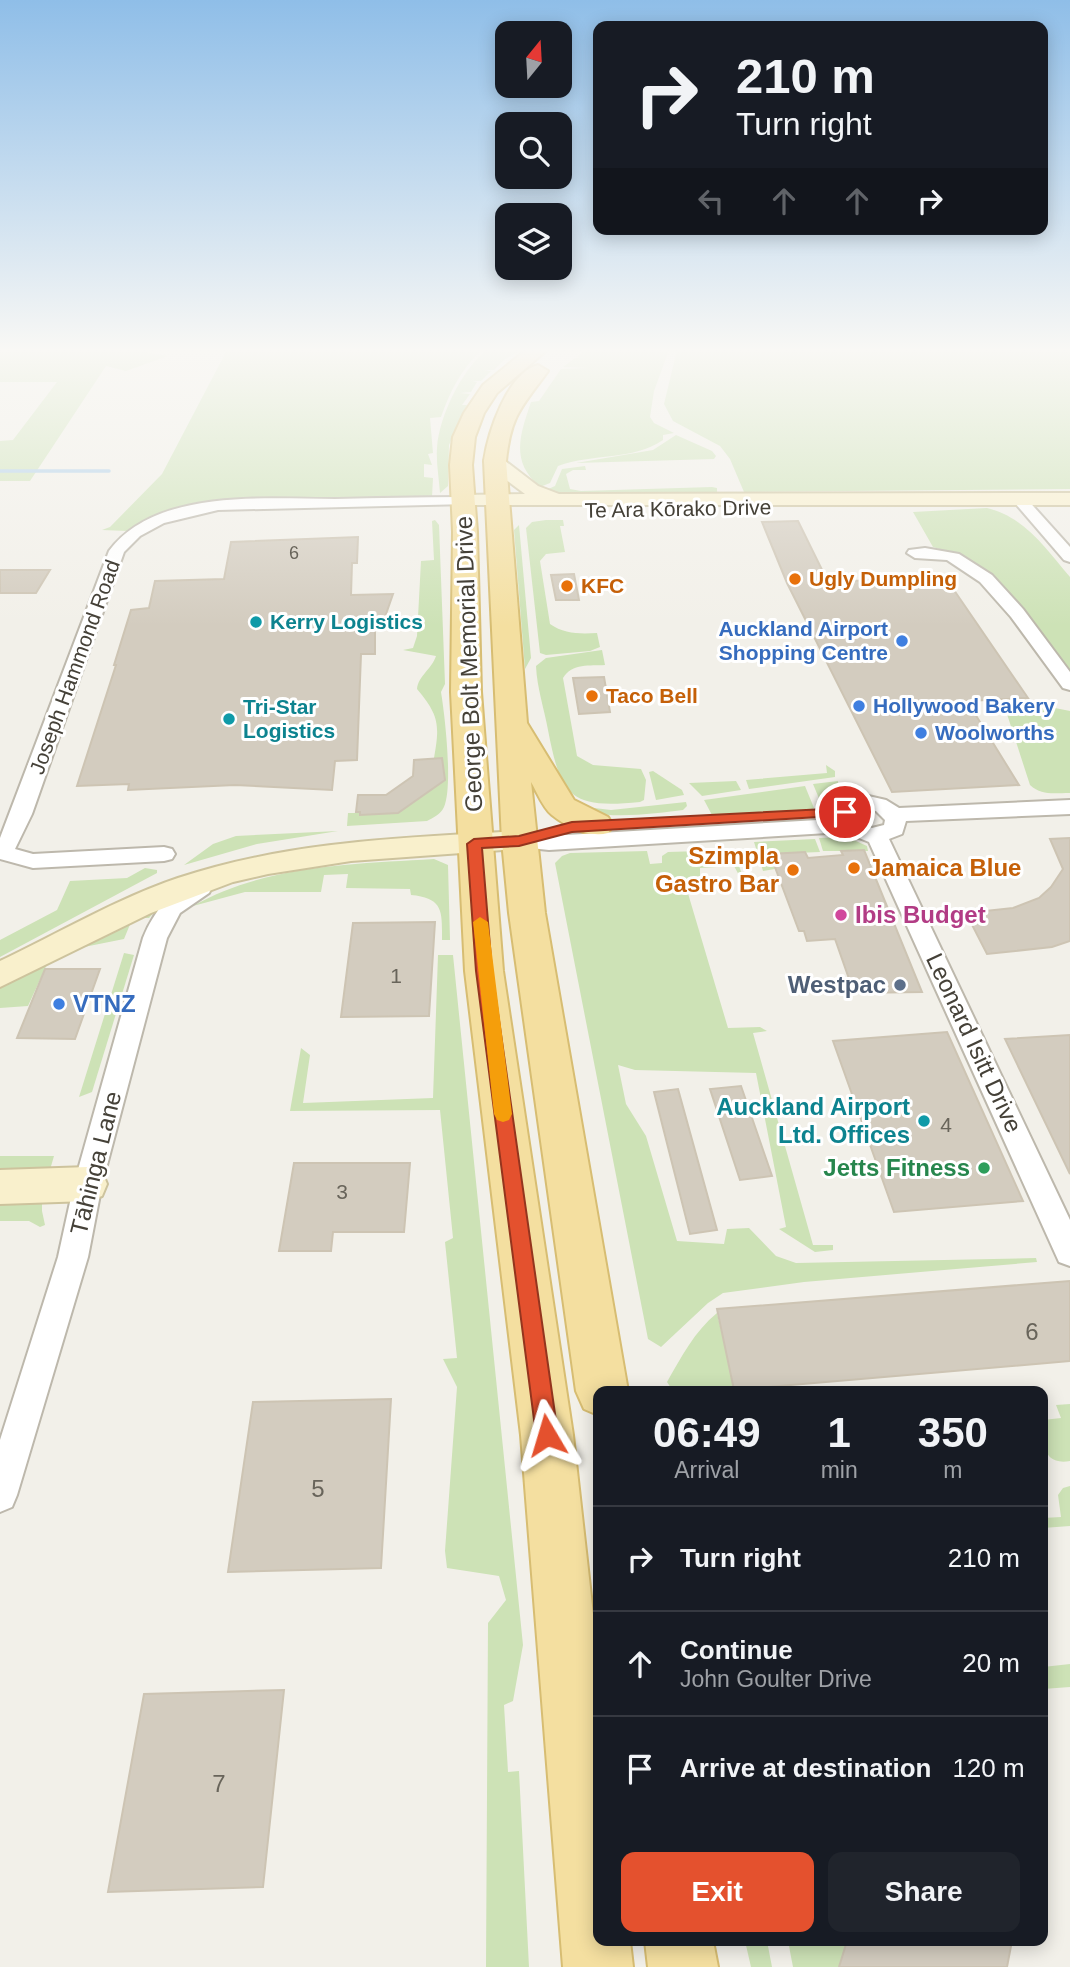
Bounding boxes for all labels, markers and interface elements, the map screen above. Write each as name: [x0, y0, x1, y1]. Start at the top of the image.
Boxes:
north arrow: [495, 21, 572, 98]
map controls: [495, 21, 572, 280]
icon: right: [621, 49, 712, 140]
text: 210 m: [736, 49, 875, 103]
text: Turn right: [736, 106, 872, 142]
button: search: [495, 112, 572, 189]
icon: left: [692, 182, 730, 220]
icon: ahead: [765, 182, 803, 220]
icon: ahead: [838, 182, 876, 220]
icon: right: [911, 182, 949, 220]
button: layers: [495, 203, 572, 280]
street label: Te Ara Kōrako Drive: [584, 495, 772, 522]
street label: George Bolt Memorial Drive: [450, 516, 487, 812]
house number: 6: [289, 543, 299, 563]
street label: Joseph Hammond Road: [25, 556, 124, 777]
place label: Ugly Dumpling: [809, 567, 957, 590]
marker: Ugly Dumpling: [787, 571, 803, 587]
place label: KFC: [581, 574, 624, 597]
marker: KFC: [559, 578, 575, 594]
place label: Kerry Logistics: [270, 610, 423, 633]
marker: Kerry Logistics: [248, 614, 264, 630]
place label: Auckland Airport Shopping Centre: [718, 617, 888, 664]
marker: Auckland Airport Shopping Centre: [894, 633, 910, 649]
place label: Taco Bell: [606, 684, 698, 707]
marker: Taco Bell: [584, 688, 600, 704]
place label: Hollywood Bakery: [873, 694, 1055, 717]
place label: Tri-Star Logistics: [243, 695, 335, 742]
marker: Hollywood Bakery: [851, 698, 867, 714]
marker: Tri-Star Logistics: [221, 711, 237, 727]
place label: Woolworths: [935, 721, 1055, 744]
marker: Woolworths: [913, 725, 929, 741]
pin: [815, 782, 875, 842]
icon: arrive: [826, 793, 864, 831]
place label: Szimpla Gastro Bar: [655, 842, 780, 897]
place label: Jamaica Blue: [868, 854, 1021, 881]
marker: Jamaica Blue: [846, 860, 862, 876]
marker: Szimpla Gastro Bar: [785, 862, 801, 878]
place label: Ibis Budget: [855, 901, 986, 928]
marker: Ibis Budget: [833, 907, 849, 923]
street label: Leonard Isitt Drive: [921, 949, 1028, 1137]
house number: 1: [390, 964, 402, 987]
place label: Westpac: [788, 971, 886, 998]
marker: Westpac: [892, 977, 908, 993]
place label: VTNZ: [73, 990, 136, 1017]
marker: VTNZ: [51, 996, 67, 1012]
street label: Tāhinga Lane: [65, 1088, 126, 1237]
place label: Auckland Airport Ltd. Offices: [716, 1093, 910, 1148]
marker: Auckland Airport Ltd. Offices: [916, 1113, 932, 1129]
house number: 4: [940, 1113, 952, 1136]
place label: Jetts Fitness: [823, 1154, 970, 1181]
marker: Jetts Fitness: [976, 1160, 992, 1176]
house number: 3: [336, 1180, 348, 1203]
house number: 6: [1025, 1318, 1039, 1345]
position arrow: [510, 1398, 584, 1472]
text: 06:49: [653, 1409, 761, 1456]
text: 1: [827, 1409, 851, 1456]
text: 350: [918, 1409, 988, 1456]
text: Arrival: [674, 1457, 739, 1483]
text: min: [821, 1457, 858, 1483]
text: m: [943, 1457, 962, 1483]
house number: 5: [311, 1475, 325, 1502]
icon: right: [621, 1540, 659, 1578]
text: Turn right: [680, 1543, 801, 1573]
text: 210 m: [948, 1543, 1020, 1573]
text: Continue: [680, 1635, 793, 1665]
icon: ahead: [621, 1645, 659, 1683]
text: 20 m: [962, 1648, 1020, 1678]
text: John Goulter Drive: [680, 1666, 872, 1692]
icon: arrive: [621, 1750, 659, 1788]
text: Arrive at destination: [680, 1753, 931, 1783]
text: 120 m: [952, 1753, 1025, 1783]
house number: 7: [212, 1770, 226, 1797]
button: Exit: [621, 1852, 814, 1932]
button: Share: [828, 1852, 1020, 1932]

